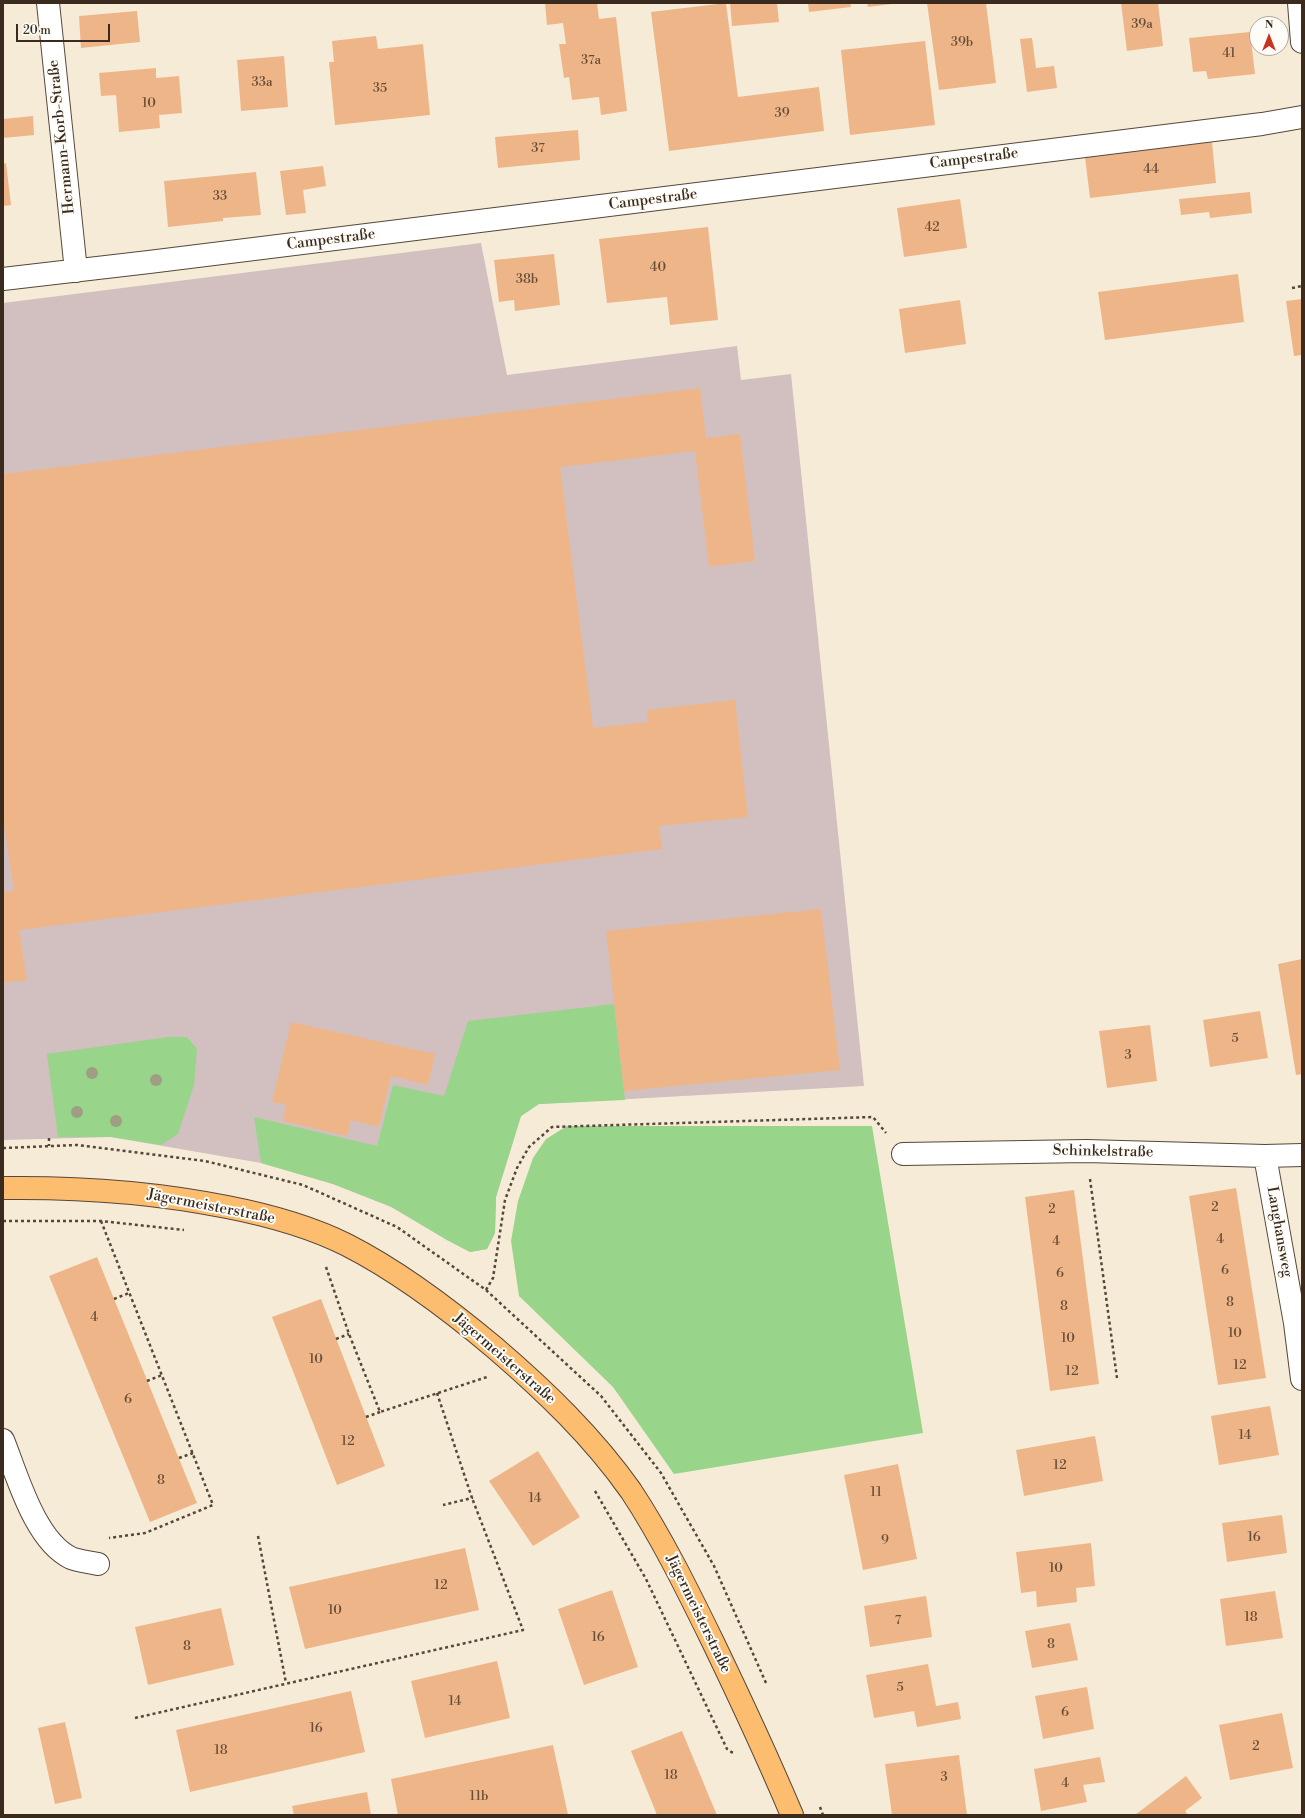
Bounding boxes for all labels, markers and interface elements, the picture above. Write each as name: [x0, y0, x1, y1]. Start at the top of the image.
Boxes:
scale bar: [18, 16, 112, 42]
north arrow: [1249, 16, 1289, 56]
house number: 39a: [1131, 17, 1153, 33]
text: N: [1265, 18, 1273, 32]
text: 20 m: [23, 23, 51, 38]
house number: 39b: [951, 35, 973, 51]
house number: 41: [1222, 46, 1236, 62]
house number: 37a: [581, 53, 601, 69]
street label: Hermann-Korb-Straße: [45, 59, 79, 215]
house number: 33a: [252, 75, 272, 91]
house number: 35: [373, 81, 387, 97]
house number: 10: [142, 96, 156, 112]
house number: 39: [774, 106, 790, 122]
house number: 37: [531, 141, 545, 157]
street label: Campestraße: [929, 145, 1019, 173]
house number: 44: [1143, 162, 1159, 178]
street label: Campestraße: [608, 186, 698, 214]
house number: 33: [213, 189, 227, 205]
house number: 42: [924, 220, 940, 236]
street label: Campestraße: [286, 226, 376, 254]
house number: 40: [650, 260, 666, 276]
house number: 38b: [516, 272, 538, 288]
house number: 5: [1231, 1031, 1239, 1047]
house number: 3: [1124, 1048, 1132, 1064]
street label: Schinkelstraße: [1053, 1142, 1153, 1162]
street label: Langhansweg: [1262, 1185, 1296, 1279]
street label: Jägermeisterstraße: [146, 1186, 276, 1228]
house number: 2: [1211, 1200, 1219, 1216]
house number: 2: [1048, 1202, 1056, 1218]
house number: 4: [1216, 1232, 1224, 1248]
house number: 4: [1052, 1234, 1060, 1250]
house number: 6: [1221, 1263, 1229, 1279]
house number: 6: [1056, 1266, 1064, 1282]
house number: 8: [1226, 1295, 1234, 1311]
house number: 8: [1060, 1299, 1068, 1315]
house number: 4: [90, 1310, 98, 1326]
street label: Jägermeisterstraße: [449, 1310, 559, 1408]
house number: 10: [1228, 1326, 1242, 1342]
house number: 10: [1061, 1331, 1075, 1347]
house number: 10: [309, 1352, 323, 1368]
house number: 12: [1233, 1358, 1247, 1374]
house number: 12: [1065, 1364, 1079, 1380]
house number: 6: [124, 1392, 132, 1408]
house number: 14: [1239, 1428, 1251, 1444]
house number: 12: [341, 1434, 355, 1450]
house number: 12: [1053, 1458, 1067, 1474]
house number: 8: [157, 1473, 165, 1489]
house number: 11: [870, 1485, 882, 1501]
house number: 14: [529, 1491, 541, 1507]
house number: 16: [1247, 1530, 1261, 1546]
house number: 9: [881, 1533, 889, 1549]
street label: Jägermeisterstraße: [662, 1552, 734, 1676]
house number: 10: [1049, 1561, 1063, 1577]
house number: 12: [434, 1578, 448, 1594]
house number: 10: [328, 1603, 342, 1619]
house number: 18: [1244, 1610, 1258, 1626]
house number: 7: [895, 1613, 901, 1629]
house number: 16: [591, 1630, 605, 1646]
house number: 8: [1047, 1637, 1055, 1653]
house number: 8: [183, 1639, 191, 1655]
house number: 5: [896, 1680, 904, 1696]
house number: 14: [449, 1694, 461, 1710]
house number: 6: [1061, 1705, 1069, 1721]
house number: 16: [309, 1721, 323, 1737]
house number: 2: [1252, 1739, 1260, 1755]
house number: 18: [214, 1743, 228, 1759]
house number: 18: [664, 1768, 678, 1784]
house number: 3: [940, 1770, 948, 1786]
house number: 4: [1061, 1776, 1069, 1792]
house number: 11b: [469, 1789, 489, 1805]

